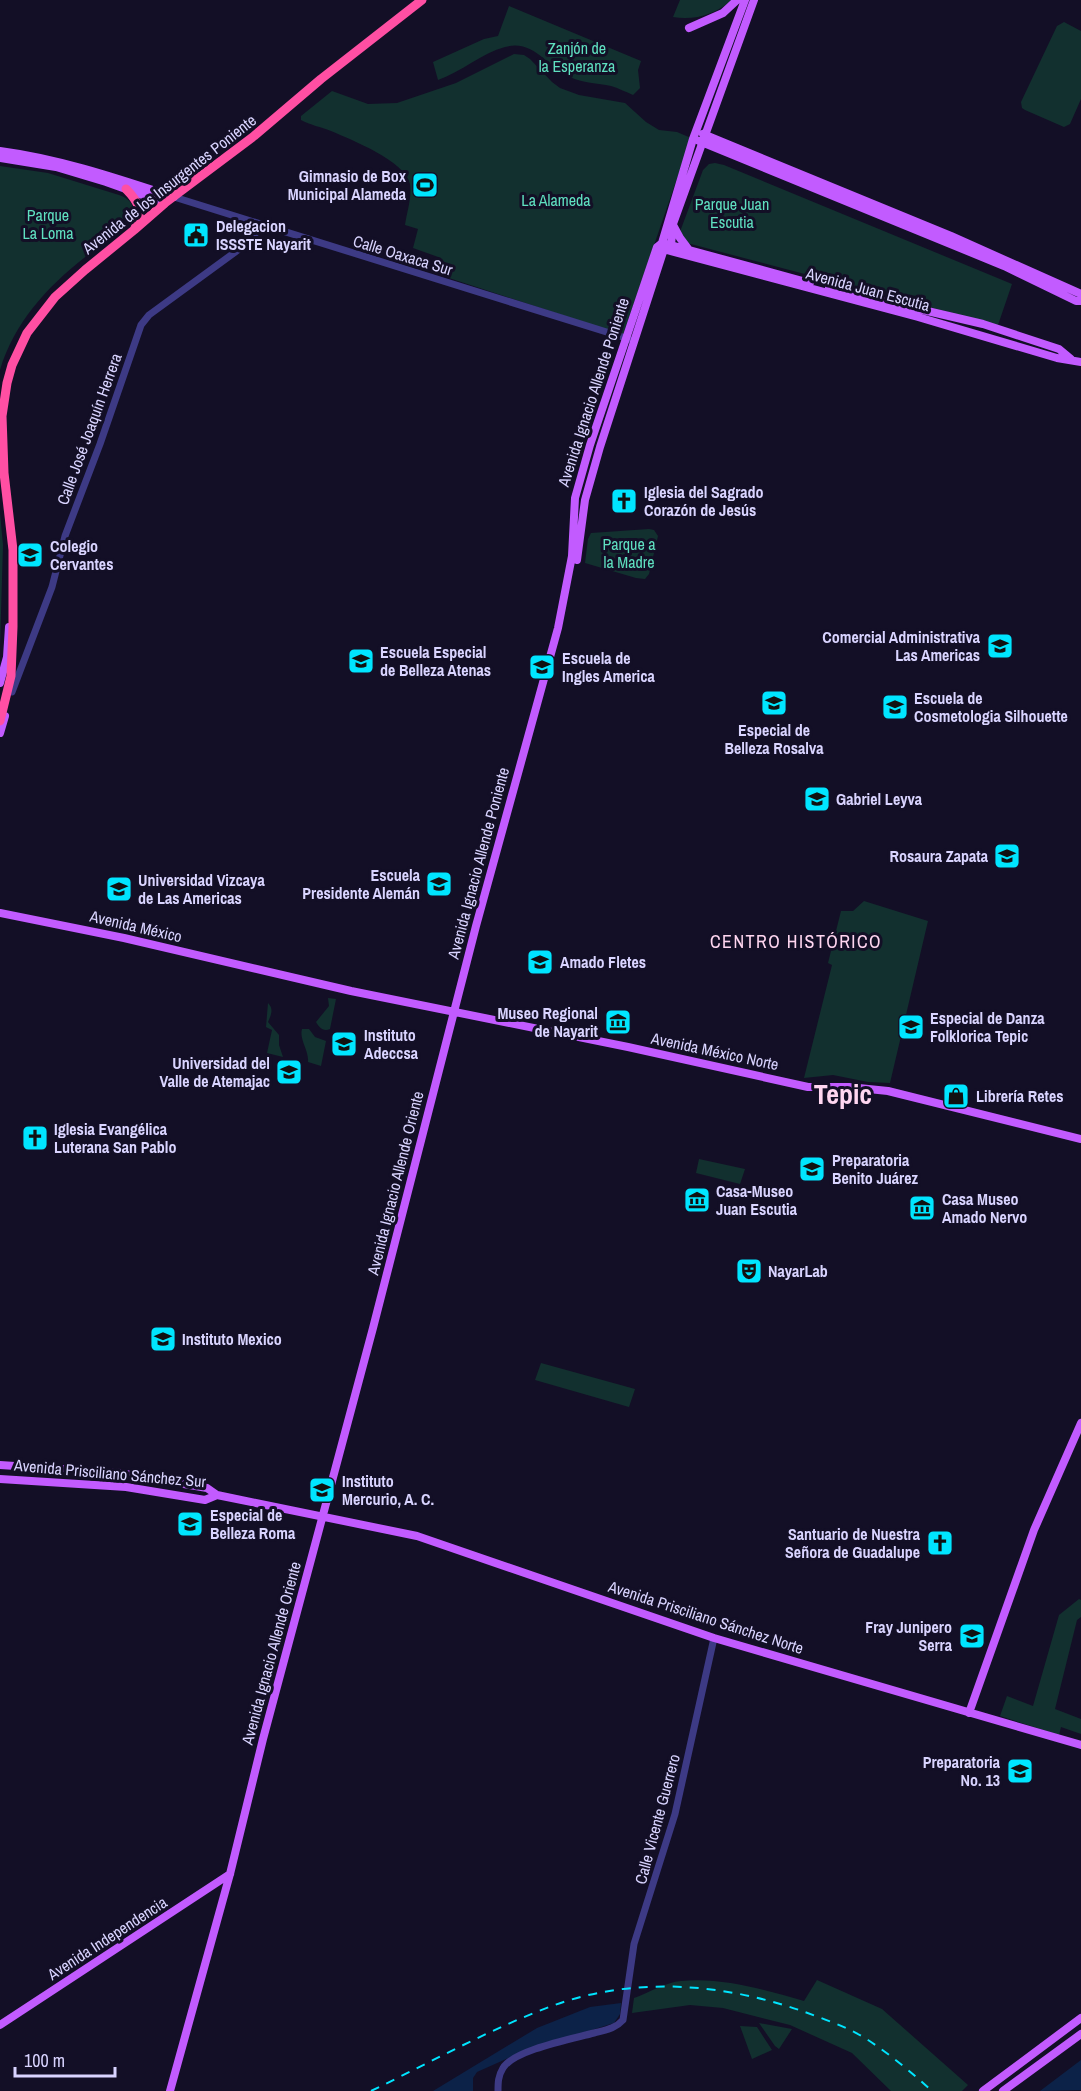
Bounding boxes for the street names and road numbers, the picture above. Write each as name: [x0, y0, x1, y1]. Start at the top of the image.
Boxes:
street label: Avenida de los Insurgentes Poniente: [77, 109, 260, 259]
street label: Calle Oaxaca Sur: [351, 229, 456, 281]
street label: Avenida Juan Escutia: [803, 262, 933, 316]
street label: Avenida Ignacio Allende Poniente: [552, 295, 634, 490]
street label: Calle José Joaquín Herrera: [51, 350, 127, 508]
street label: Avenida Ignacio Allende Poniente: [442, 765, 514, 962]
street label: Avenida México: [87, 905, 184, 947]
street label: Avenida México Norte: [648, 1027, 781, 1075]
street label: Avenida Ignacio Allende Oriente: [361, 1089, 429, 1278]
street label: Avenida Prisciliano Sánchez Sur: [12, 1454, 207, 1492]
street label: Avenida Ignacio Allende Oriente: [236, 1559, 306, 1748]
street label: Avenida Prisciliano Sánchez Norte: [605, 1575, 806, 1659]
street label: Calle Vicente Guerrero: [629, 1751, 685, 1887]
street label: Avenida Independencia: [42, 1891, 172, 1985]

